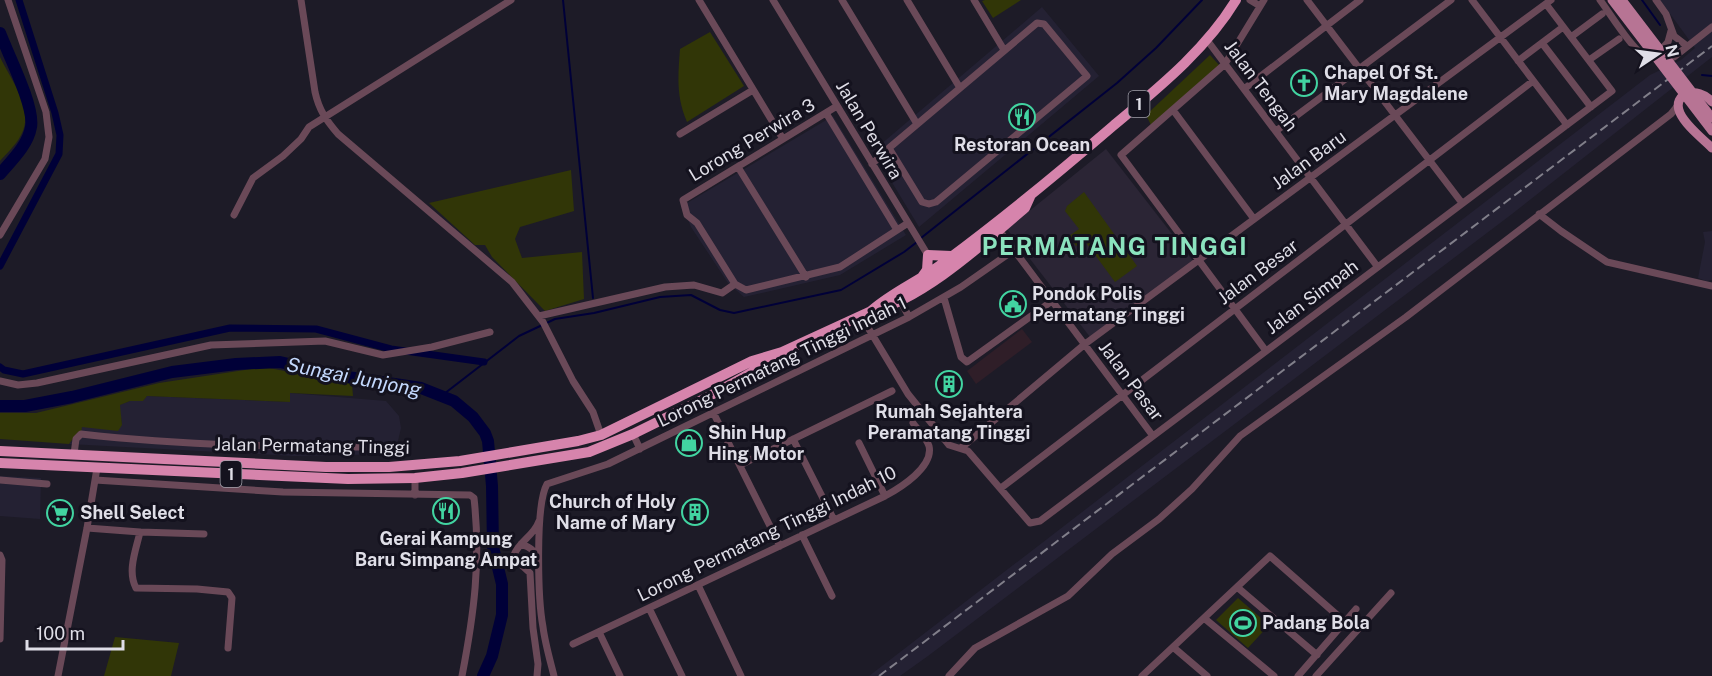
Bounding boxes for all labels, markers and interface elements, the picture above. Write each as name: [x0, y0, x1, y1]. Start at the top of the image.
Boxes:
north arrow: [1628, 24, 1688, 84]
street label: Jalan Tengah: [1220, 36, 1302, 135]
text: N: [1661, 43, 1683, 59]
place label: Chapel Of St. Mary Magdalene: [1324, 62, 1468, 104]
church icon: Chapel Of St. Mary Magdalene: [1289, 68, 1319, 98]
street label: Jalan Perwira: [832, 77, 907, 183]
road number: 1: [1128, 91, 1150, 117]
street label: Lorong Perwira 3: [685, 94, 818, 185]
restaurant icon: Restoran Ocean: [1007, 102, 1037, 132]
street label: Jalan Baru: [1268, 126, 1350, 194]
place label: Restoran Ocean: [954, 134, 1090, 155]
district label: PERMATANG TINGGI: [982, 232, 1248, 260]
street label: Jalan Besar: [1213, 234, 1302, 309]
street label: Jalan Simpah: [1261, 255, 1362, 338]
place label: Pondok Polis Permatang Tinggi: [1032, 283, 1185, 325]
public building icon: Pondok Polis Permatang Tinggi: [998, 289, 1028, 319]
street label: Lorong Permatang Tinggi Indah 1: [654, 292, 910, 431]
street label: Jalan Pasar: [1095, 337, 1168, 425]
water label: Sungai Junjong: [285, 352, 424, 402]
building icon: Rumah Sejahtera Peramatang Tinggi: [934, 369, 964, 399]
place label: Rumah Sejahtera Peramatang Tinggi: [868, 401, 1030, 443]
place label: Shin Hup Hing Motor: [708, 422, 805, 464]
shop icon: Shin Hup Hing Motor: [674, 428, 704, 458]
street label: Jalan Permatang Tinggi: [214, 433, 410, 458]
road number: 1: [220, 461, 242, 487]
street label: Lorong Permatang Tinggi Indah 10: [634, 461, 900, 606]
place label: Church of Holy Name of Mary: [549, 491, 676, 533]
restaurant icon: Gerai Kampung Baru Simpang Ampat: [431, 496, 461, 526]
building icon: Church of Holy Name of Mary: [680, 497, 710, 527]
supermarket icon: Shell Select: [45, 498, 75, 528]
place label: Shell Select: [80, 502, 185, 523]
place label: Gerai Kampung Baru Simpang Ampat: [355, 528, 537, 570]
sports icon: Padang Bola: [1228, 608, 1258, 638]
place label: Padang Bola: [1262, 612, 1370, 633]
scale bar: [27, 613, 123, 651]
text: 100 m: [36, 623, 85, 644]

